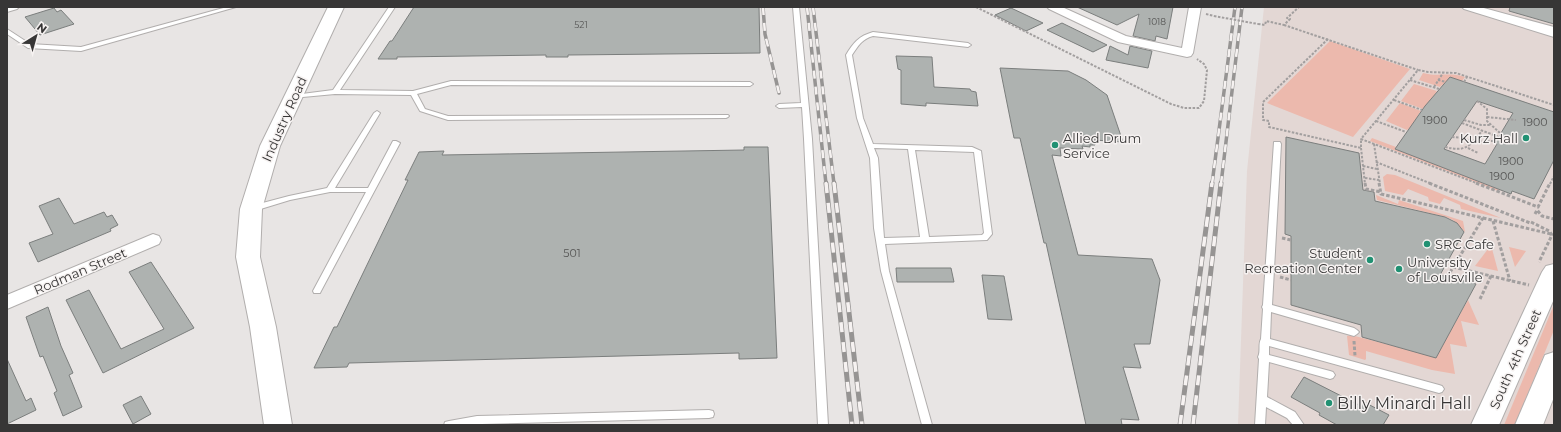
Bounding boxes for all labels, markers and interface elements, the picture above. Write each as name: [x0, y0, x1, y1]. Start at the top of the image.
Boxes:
north arrow: [16, 16, 56, 56]
house number: 1018: [1148, 16, 1166, 27]
house number: 521: [574, 19, 588, 30]
text: N: [34, 20, 50, 36]
street label: Industry Road: [258, 74, 310, 164]
house number: 1900: [1422, 113, 1448, 127]
house number: 1900: [1522, 115, 1548, 129]
place label: Allied Drum Service: [1063, 130, 1141, 161]
place label: Kurz Hall: [1460, 130, 1518, 146]
marker: Kurz Hall: [1521, 133, 1531, 143]
marker: Allied Drum Service: [1050, 140, 1060, 150]
house number: 1900: [1498, 154, 1524, 168]
house number: 1900: [1489, 169, 1515, 183]
place label: SRC Cafe: [1435, 236, 1494, 252]
marker: SRC Cafe: [1422, 239, 1432, 249]
street label: Rodman Street: [31, 244, 129, 298]
place label: Student Recreation Center: [1244, 245, 1362, 276]
house number: 501: [563, 246, 581, 260]
place label: University of Louisville: [1407, 254, 1483, 285]
marker: Student Recreation Center: [1365, 255, 1375, 265]
marker: University of Louisville: [1394, 264, 1404, 274]
street label: South 4th Street: [1486, 307, 1544, 411]
place label: Billy Minardi Hall: [1337, 394, 1471, 413]
marker: Billy Minardi Hall: [1324, 398, 1334, 408]

